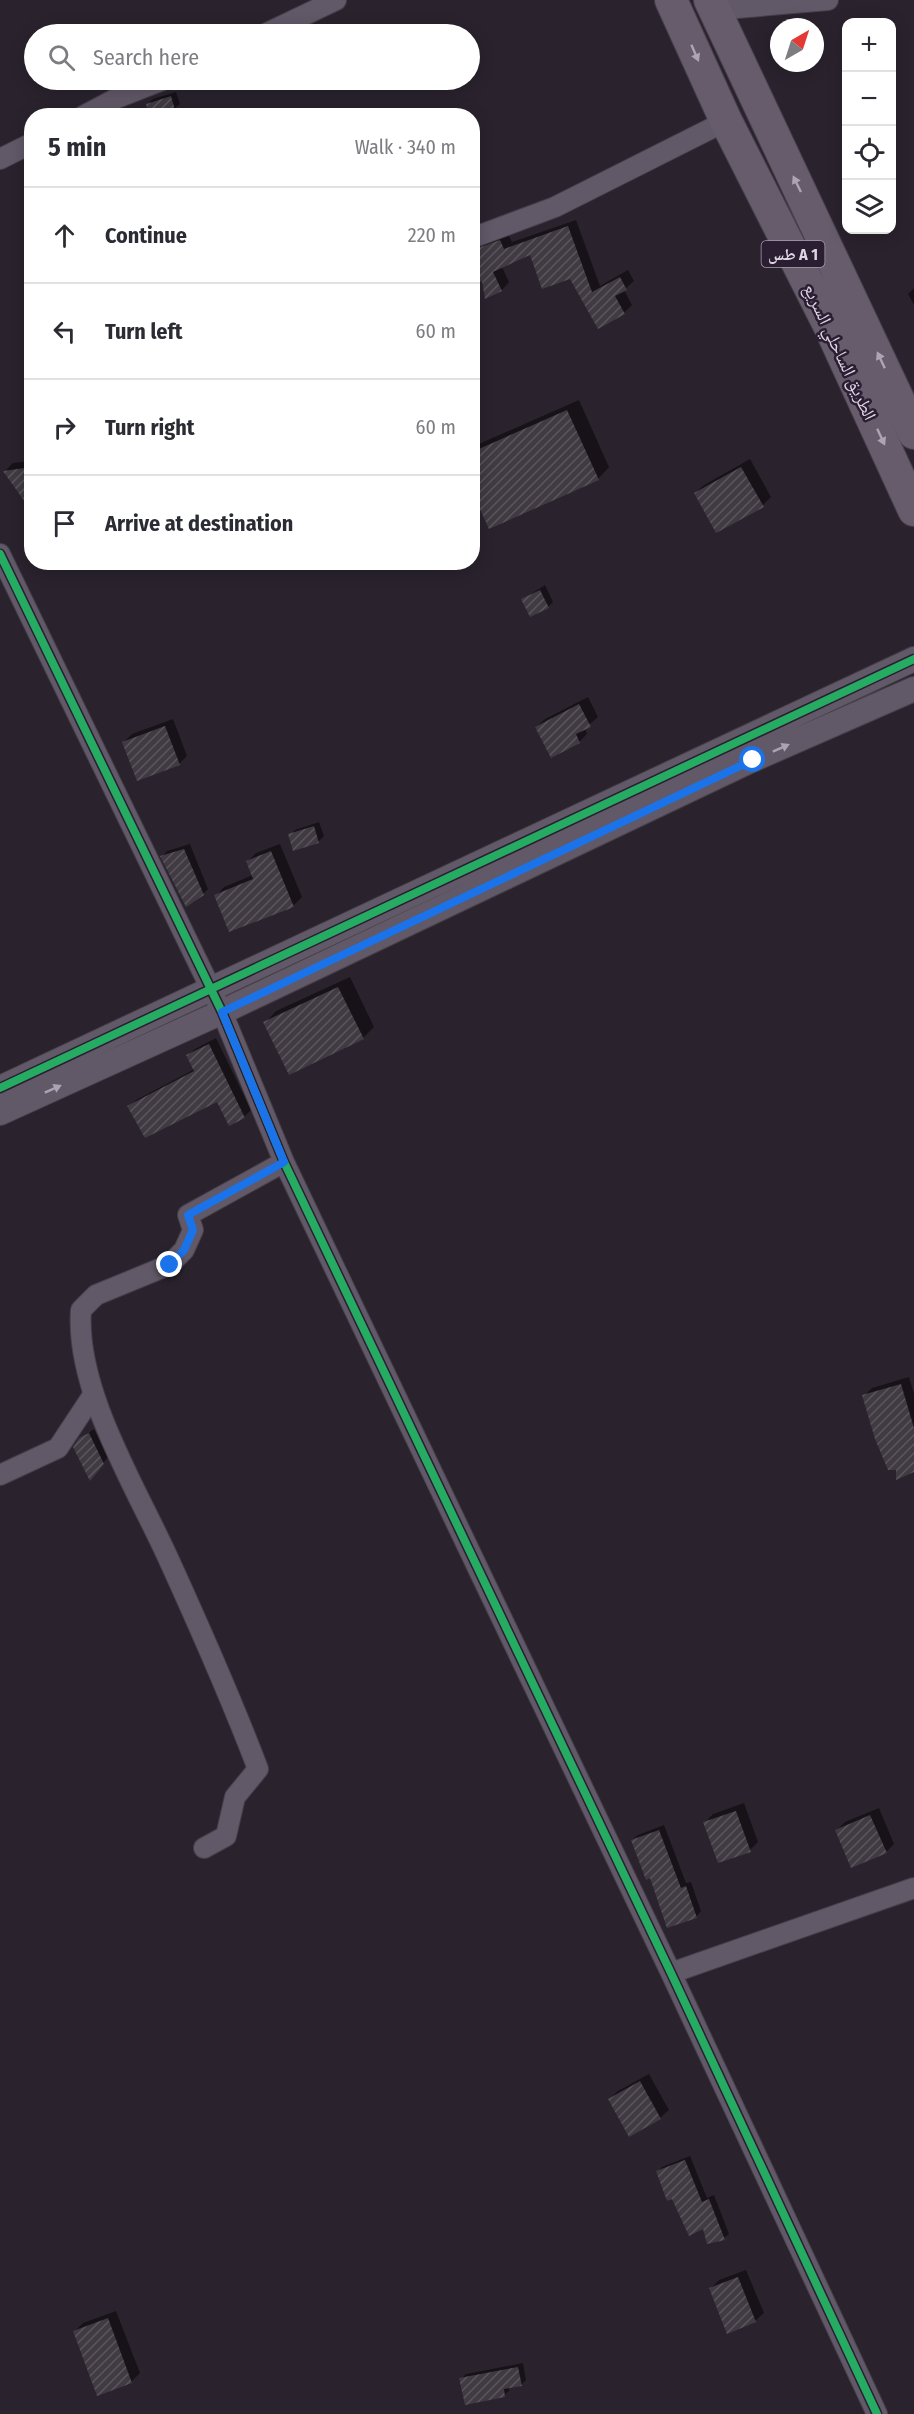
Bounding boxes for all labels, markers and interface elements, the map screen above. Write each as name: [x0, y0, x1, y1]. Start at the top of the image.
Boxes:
north arrow: [770, 18, 824, 72]
map controls: [842, 18, 896, 234]
button: +: [842, 18, 896, 72]
search box: [24, 24, 480, 90]
icon: search: [45, 41, 78, 74]
text: Search here: [93, 44, 199, 71]
one-way arrow: [690, 45, 700, 63]
button: −: [842, 72, 896, 126]
button: locate: [842, 126, 896, 180]
text: 5 min: [48, 132, 106, 163]
text: Walk · 340 m: [355, 135, 456, 159]
one-way arrow: [793, 176, 802, 193]
button: layers: [842, 180, 896, 234]
icon: ahead: [48, 219, 81, 252]
text: Continue: [105, 222, 187, 249]
text: 220 m: [408, 223, 456, 247]
road number: طس A 1: [762, 241, 824, 267]
street label: الطريق الساحلي السريع: [796, 280, 881, 425]
icon: left: [48, 315, 81, 348]
text: Turn left: [105, 318, 183, 345]
text: 60 m: [416, 319, 456, 343]
one-way arrow: [876, 352, 885, 369]
icon: right: [48, 411, 81, 444]
text: Turn right: [105, 414, 194, 441]
text: 60 m: [416, 415, 456, 439]
one-way arrow: [876, 428, 885, 445]
icon: arrive: [48, 507, 81, 540]
text: Arrive at destination: [105, 510, 293, 537]
one-way arrow: [773, 743, 790, 752]
route start: [739, 746, 765, 772]
one-way arrow: [45, 1084, 62, 1093]
route end: [156, 1251, 182, 1277]

